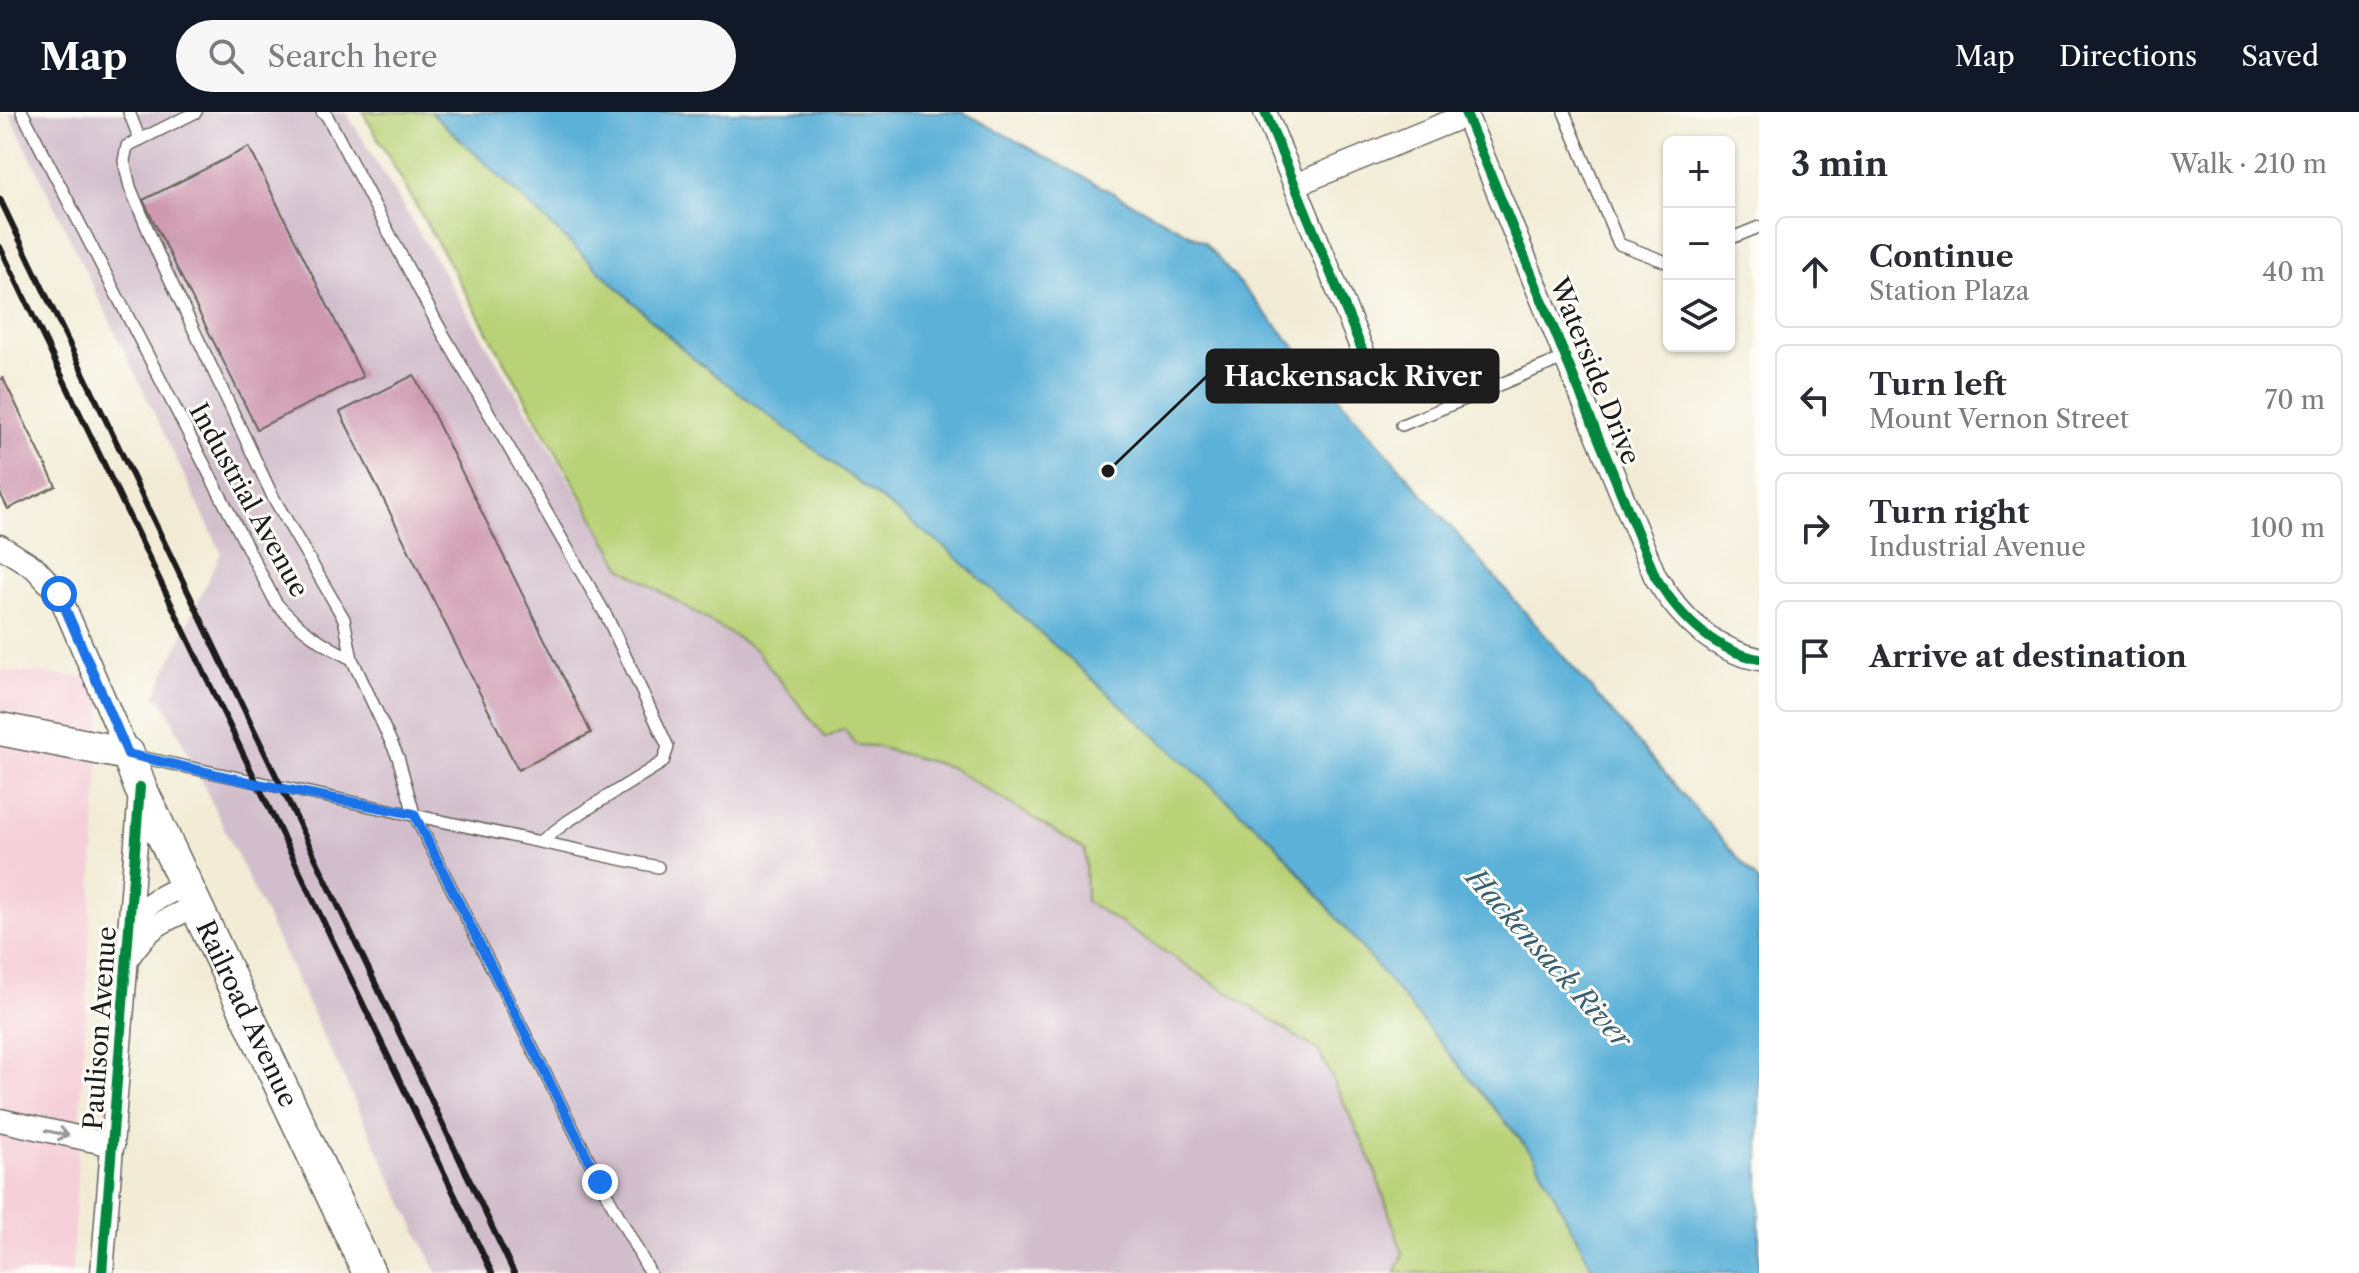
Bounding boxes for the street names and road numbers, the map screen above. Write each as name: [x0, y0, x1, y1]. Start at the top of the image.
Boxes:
street label: Waterside Drive: [1543, 272, 1647, 469]
street label: Industrial Avenue: [182, 397, 316, 603]
street label: Railroad Avenue: [189, 915, 304, 1112]
street label: Paulison Avenue: [77, 925, 123, 1131]

